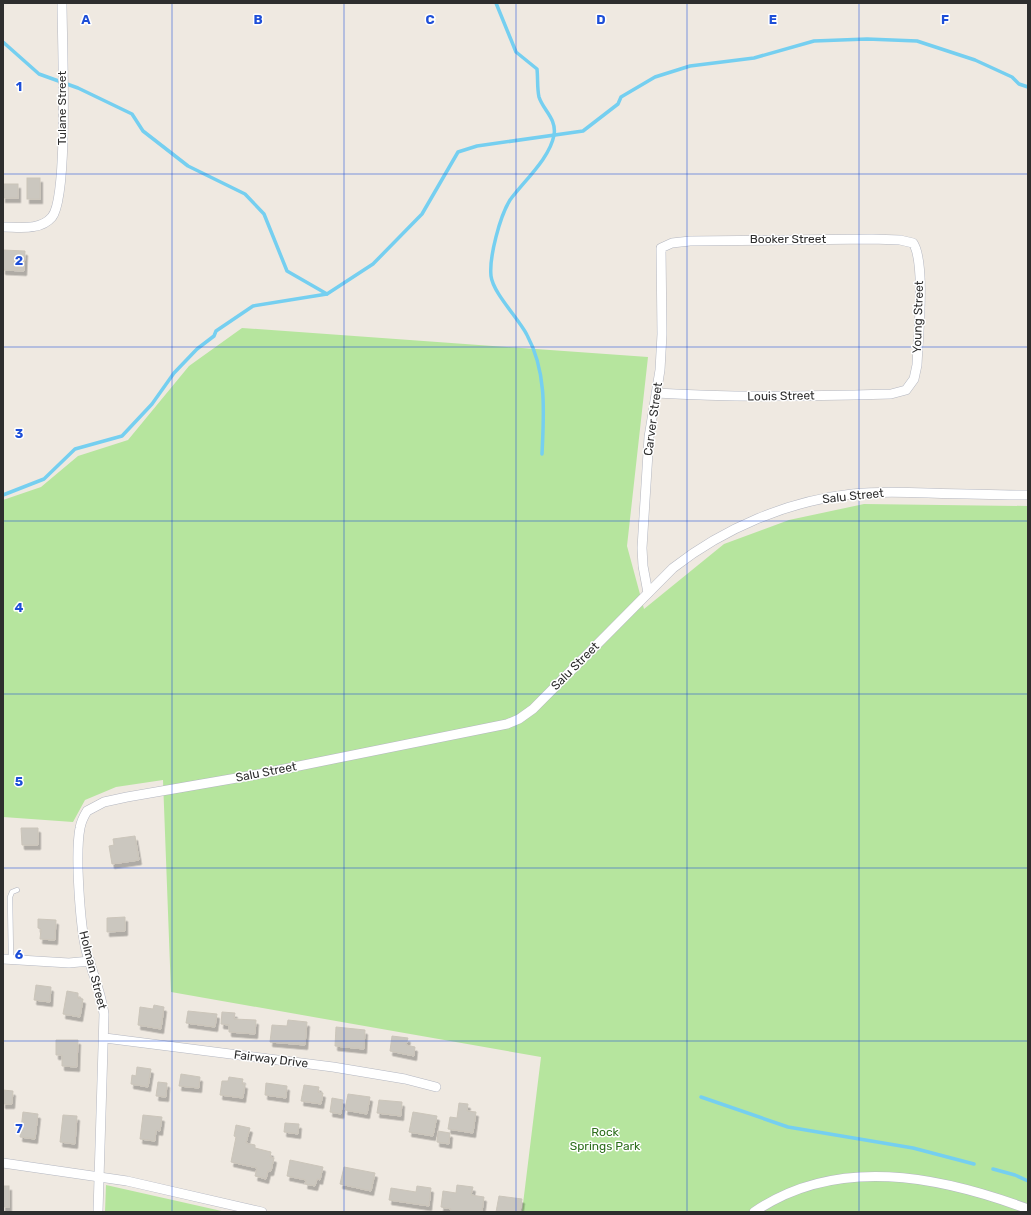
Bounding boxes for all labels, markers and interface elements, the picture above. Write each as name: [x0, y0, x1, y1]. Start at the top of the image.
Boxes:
text: A: [81, 12, 91, 27]
text: B: [253, 12, 263, 27]
text: C: [425, 12, 435, 27]
text: D: [596, 12, 606, 27]
text: E: [769, 12, 777, 27]
text: F: [941, 12, 949, 27]
street label: Tulane Street: [55, 71, 69, 145]
text: 1: [16, 79, 22, 94]
street label: Booker Street: [750, 232, 826, 246]
text: 2: [15, 253, 23, 268]
street label: Young Street: [910, 280, 926, 354]
street label: Carver Street: [641, 381, 665, 457]
street label: Louis Street: [747, 388, 815, 404]
text: 3: [15, 426, 24, 441]
street label: Salu Street: [822, 486, 885, 506]
text: 4: [15, 600, 24, 615]
street label: Salu Street: [548, 639, 602, 693]
street label: Salu Street: [234, 759, 298, 785]
text: 5: [15, 774, 23, 789]
street label: Holman Street: [76, 929, 110, 1011]
text: 6: [15, 947, 24, 962]
street label: Fairway Drive: [233, 1047, 309, 1071]
text: 7: [15, 1121, 23, 1136]
park label: Rock Springs Park: [570, 1125, 641, 1153]

